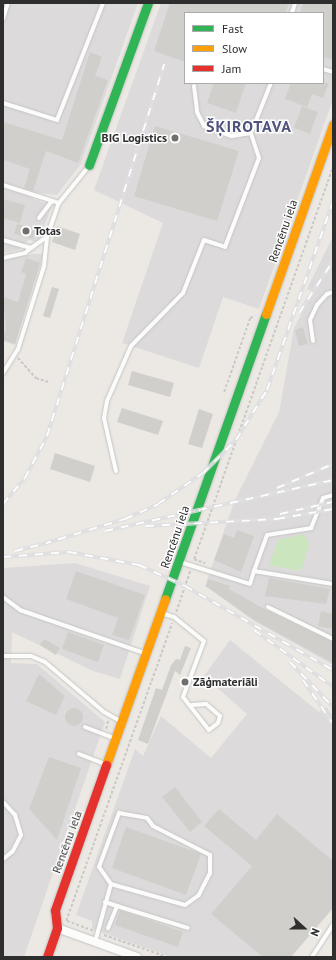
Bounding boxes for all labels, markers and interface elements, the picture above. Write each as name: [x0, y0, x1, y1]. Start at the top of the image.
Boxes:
legend: [184, 12, 324, 84]
text: Fast: [222, 21, 243, 36]
text: Slow: [222, 41, 247, 56]
text: Jam: [222, 61, 241, 76]
district label: ŠĶIROTAVA: [206, 116, 292, 136]
place label: BIG Logistics: [102, 131, 167, 145]
marker: BIG Logistics: [170, 133, 180, 143]
street label: Rencēnu iela: [266, 198, 300, 264]
place label: Totas: [34, 224, 61, 238]
marker: Totas: [21, 226, 31, 236]
street label: Rencēnu iela: [158, 504, 192, 570]
place label: Zāģmateriāli: [193, 675, 258, 689]
marker: Zāģmateriāli: [180, 677, 190, 687]
street label: Rencēnu iela: [49, 809, 85, 875]
north arrow: [284, 908, 324, 948]
text: N: [307, 926, 323, 938]

